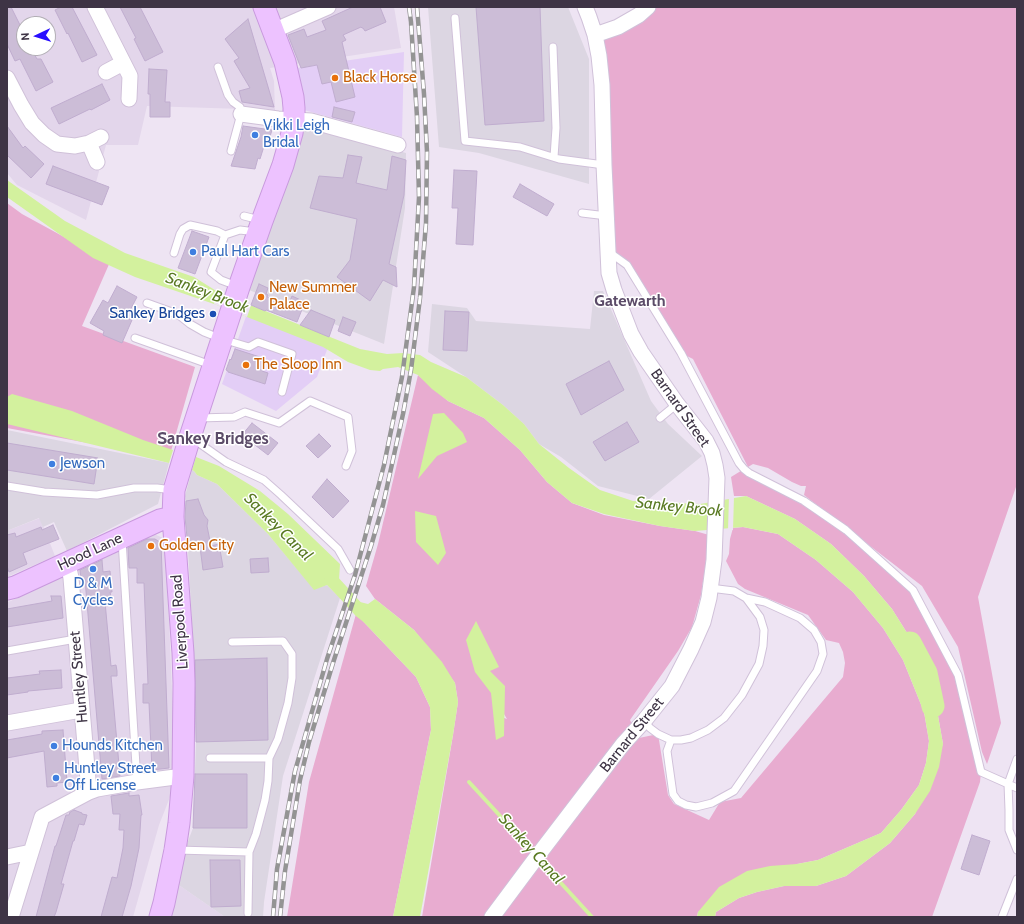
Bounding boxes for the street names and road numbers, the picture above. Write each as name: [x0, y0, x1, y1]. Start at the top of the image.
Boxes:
street label: Barnard Street: [646, 365, 714, 451]
street label: Hood Lane: [55, 529, 125, 575]
street label: Liverpool Road: [168, 574, 192, 670]
street label: Huntley Street: [66, 630, 92, 724]
street label: Barnard Street: [596, 694, 668, 776]

